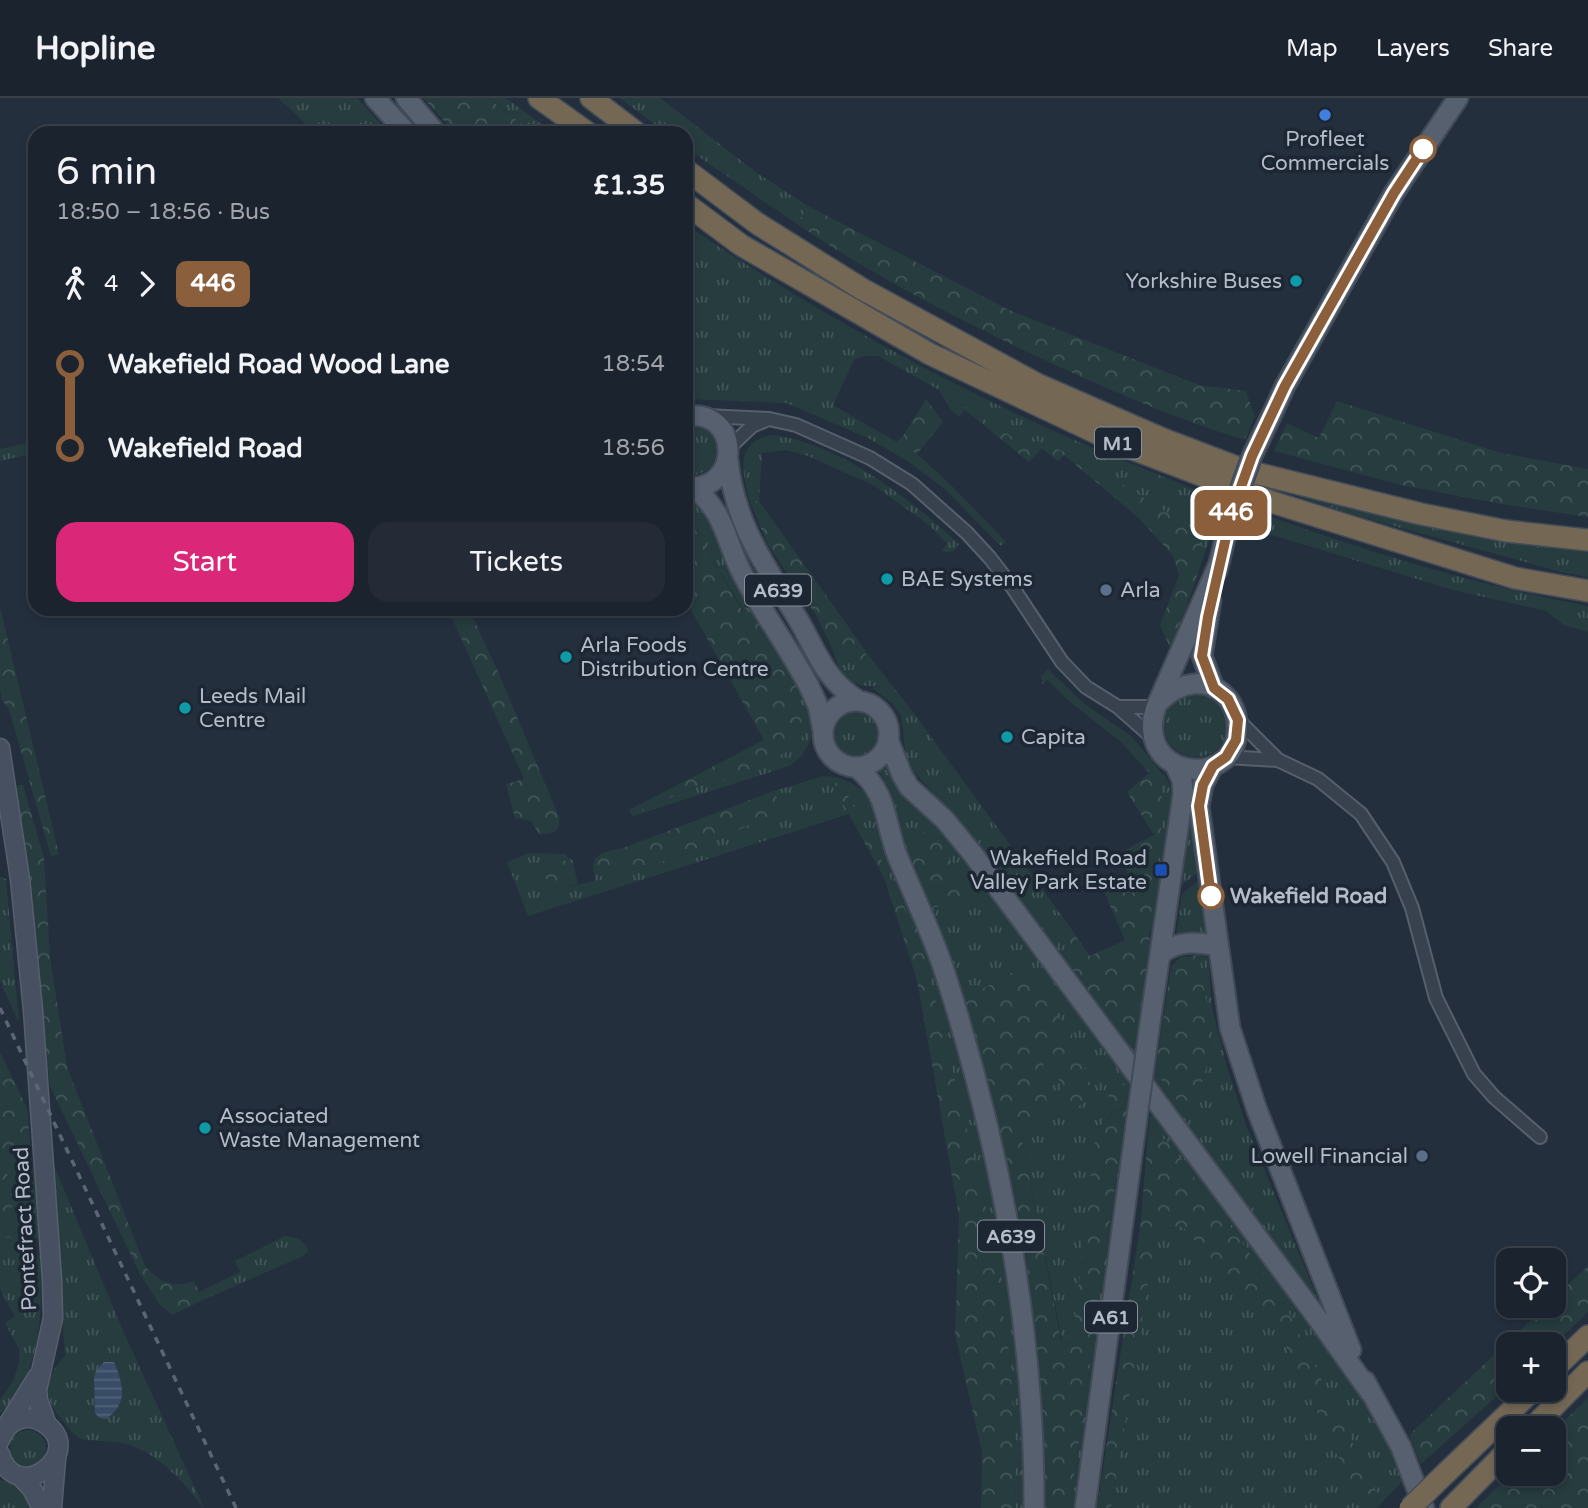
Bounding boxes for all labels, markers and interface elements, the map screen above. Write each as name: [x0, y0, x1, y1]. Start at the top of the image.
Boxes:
text: Hopline: [35, 29, 156, 68]
text: Map: [1286, 34, 1338, 63]
text: Layers: [1376, 34, 1450, 63]
text: Share: [1488, 34, 1553, 63]
marker: Profleet Commercials: [1317, 107, 1333, 123]
place label: Profleet Commercials: [1261, 127, 1389, 176]
unlabelled marker: [1410, 136, 1436, 162]
text: 6 min: [56, 149, 157, 195]
text: £1.35: [594, 170, 665, 201]
text: 18:50 – 18:56 · Bus: [56, 198, 270, 226]
icon: walk: [56, 265, 94, 303]
icon: forward: [128, 265, 166, 303]
text: 446: [190, 269, 236, 298]
place label: Yorkshire Buses: [1126, 269, 1282, 294]
text: 4: [104, 270, 118, 298]
marker: Yorkshire Buses: [1288, 273, 1304, 289]
text: Wakefield Road Wood Lane: [108, 349, 450, 380]
text: 18:54: [601, 350, 665, 378]
road number: M1: [1095, 428, 1141, 458]
text: Wakefield Road: [108, 433, 303, 464]
text: 18:56: [601, 434, 665, 462]
line badge: 446: [1191, 490, 1271, 536]
text: 446: [1208, 498, 1254, 527]
button: Start: [56, 522, 354, 602]
button: Tickets: [368, 522, 665, 602]
place label: BAE Systems: [901, 567, 1033, 592]
marker: BAE Systems: [879, 571, 895, 587]
road number: A639: [745, 575, 811, 606]
place label: Arla: [1120, 578, 1161, 603]
marker: Arla: [1098, 582, 1114, 598]
place label: Arla Foods Distribution Centre: [580, 633, 769, 682]
marker: Arla Foods Distribution Centre: [558, 649, 574, 665]
place label: Leeds Mail Centre: [199, 684, 306, 733]
marker: Leeds Mail Centre: [177, 700, 193, 716]
place label: Capita: [1021, 725, 1086, 750]
marker: Capita: [999, 729, 1015, 745]
place label: Wakefield Road Valley Park Estate: [970, 846, 1147, 895]
marker: Wakefield Road Valley Park Estate: [1153, 862, 1169, 878]
marker: Wakefield Road: [1198, 883, 1224, 909]
place label: Wakefield Road: [1230, 884, 1387, 909]
place label: Associated Waste Management: [219, 1104, 420, 1153]
marker: Associated Waste Management: [197, 1120, 213, 1136]
place label: Lowell Financial: [1250, 1144, 1408, 1169]
street label: Pontefract Road: [9, 1146, 42, 1312]
marker: Lowell Financial: [1414, 1148, 1430, 1164]
road number: A639: [978, 1220, 1044, 1252]
map controls: [1496, 1248, 1566, 1486]
button: locate: [1496, 1248, 1566, 1318]
road number: A61: [1085, 1302, 1137, 1332]
button: +: [1496, 1332, 1566, 1402]
button: −: [1496, 1416, 1566, 1486]

